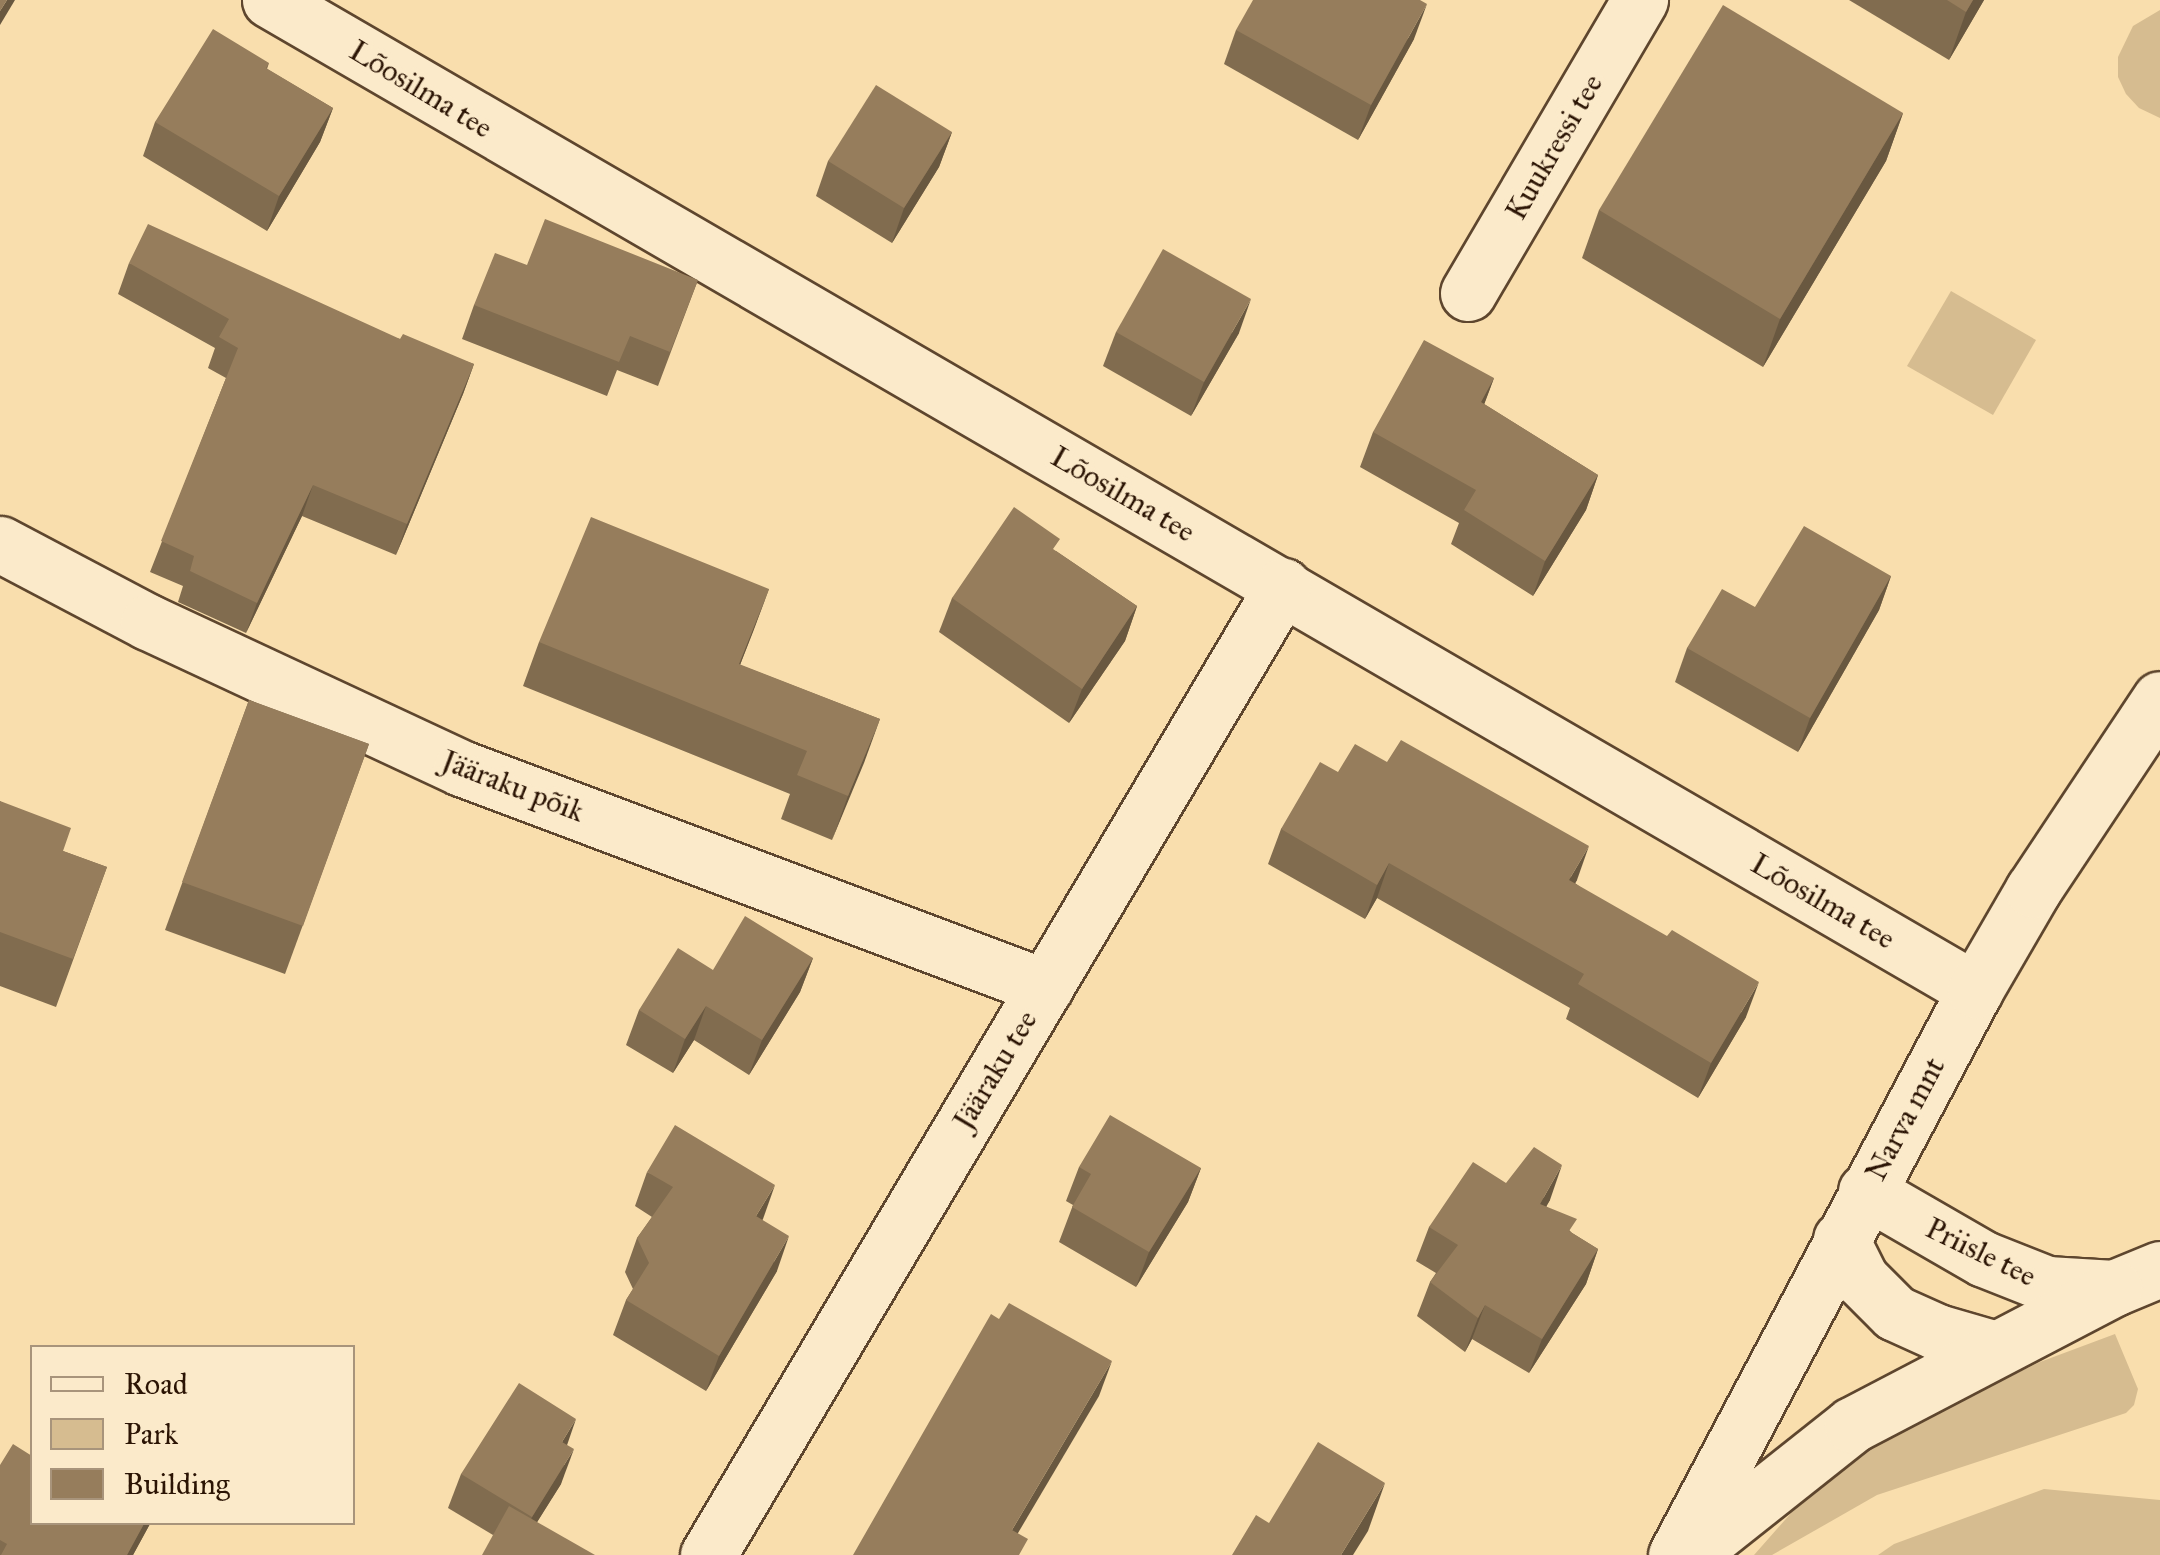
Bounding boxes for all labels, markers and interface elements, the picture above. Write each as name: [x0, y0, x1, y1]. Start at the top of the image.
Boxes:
street label: Lõosilma tee: [343, 32, 499, 146]
street label: Kuukressi tee: [1498, 68, 1610, 226]
street label: Lõosilma tee: [1045, 438, 1201, 550]
street label: Jääraku põik: [437, 742, 589, 830]
street label: Lõosilma tee: [1745, 845, 1901, 957]
street label: Jääraku tee: [945, 1004, 1045, 1136]
street label: Narva mnt: [1858, 1051, 1952, 1187]
street label: Priisle tee: [1920, 1210, 2042, 1294]
legend: [30, 1345, 355, 1525]
text: Road: [124, 1366, 188, 1402]
text: Park: [124, 1416, 178, 1452]
text: Building: [124, 1466, 230, 1502]

